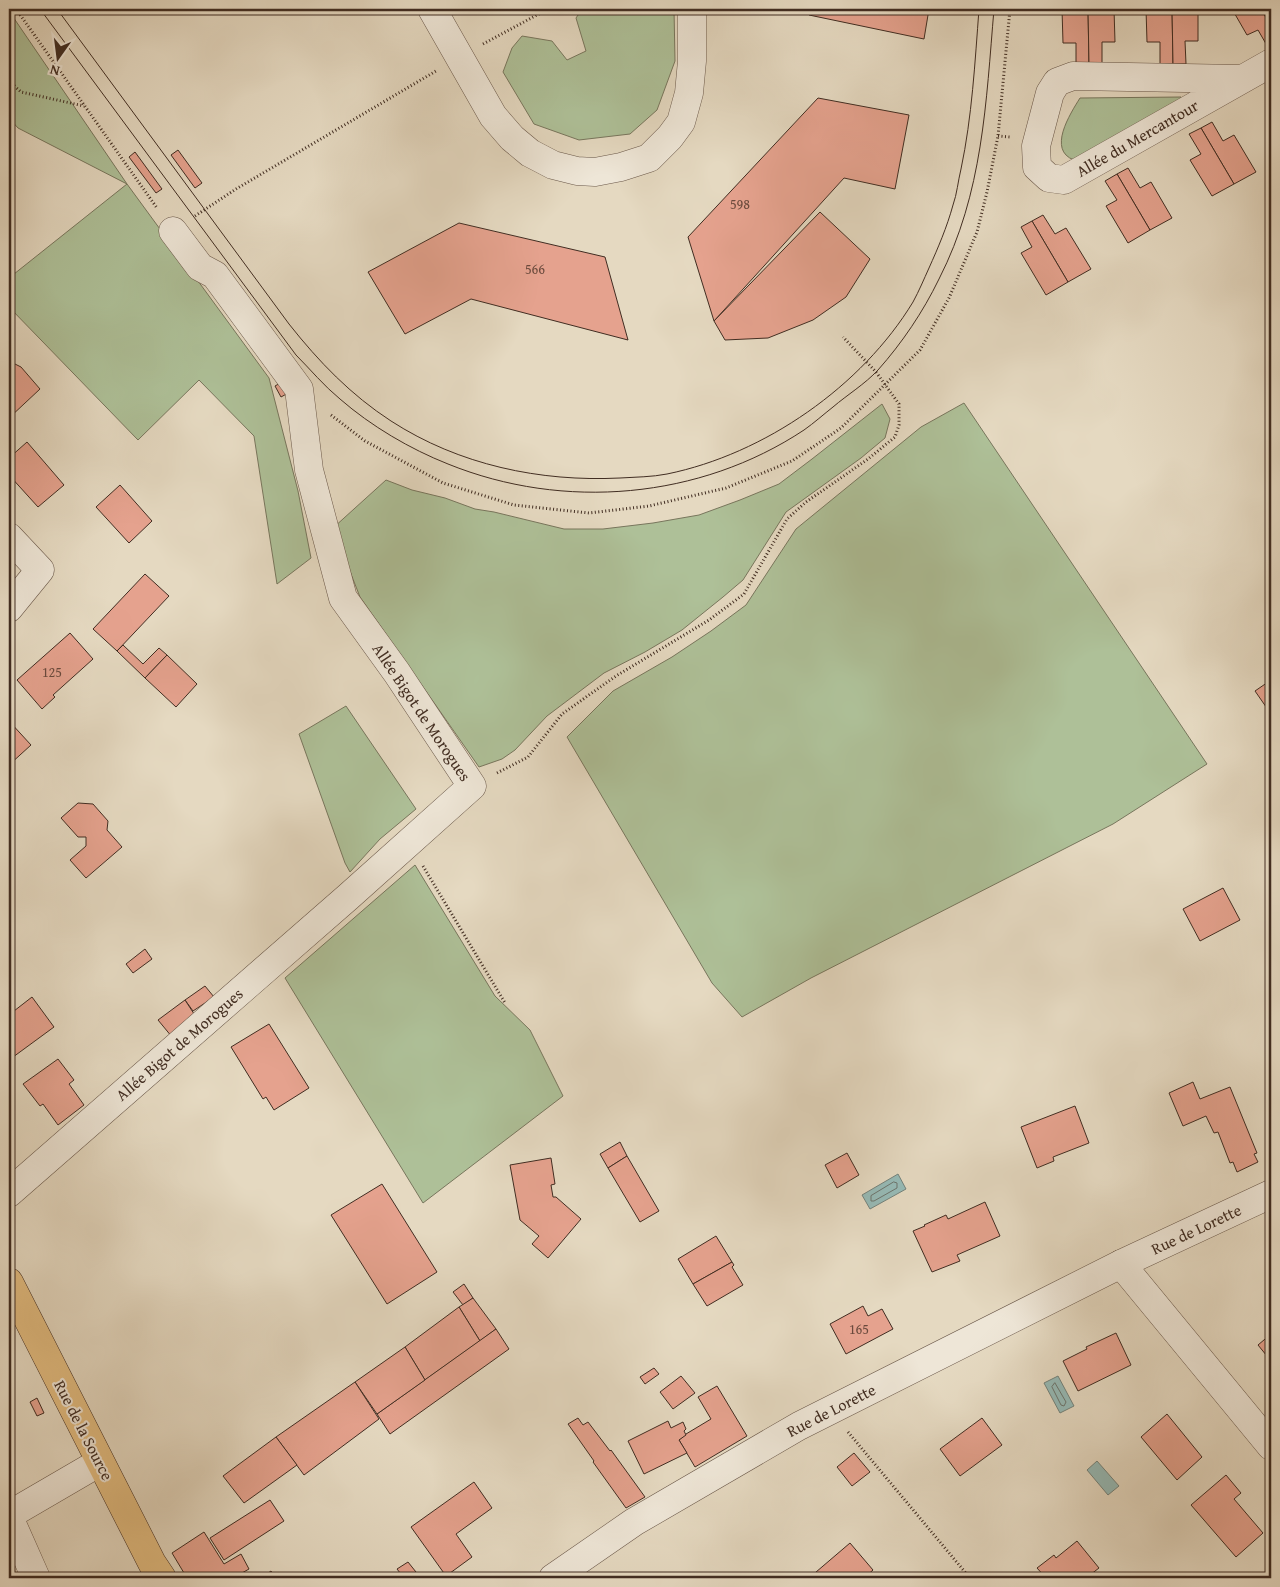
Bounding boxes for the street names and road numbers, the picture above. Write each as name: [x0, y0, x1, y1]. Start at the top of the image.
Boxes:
street label: Allée du Mercantour: [1071, 93, 1203, 183]
street label: Allée Bigot de Morogues: [367, 638, 477, 786]
street label: Allée Bigot de Morogues: [110, 982, 248, 1106]
street label: Rue de Lorette: [1147, 1198, 1245, 1260]
street label: Rue de la Source: [48, 1376, 120, 1484]
street label: Rue de Lorette: [782, 1377, 880, 1443]

